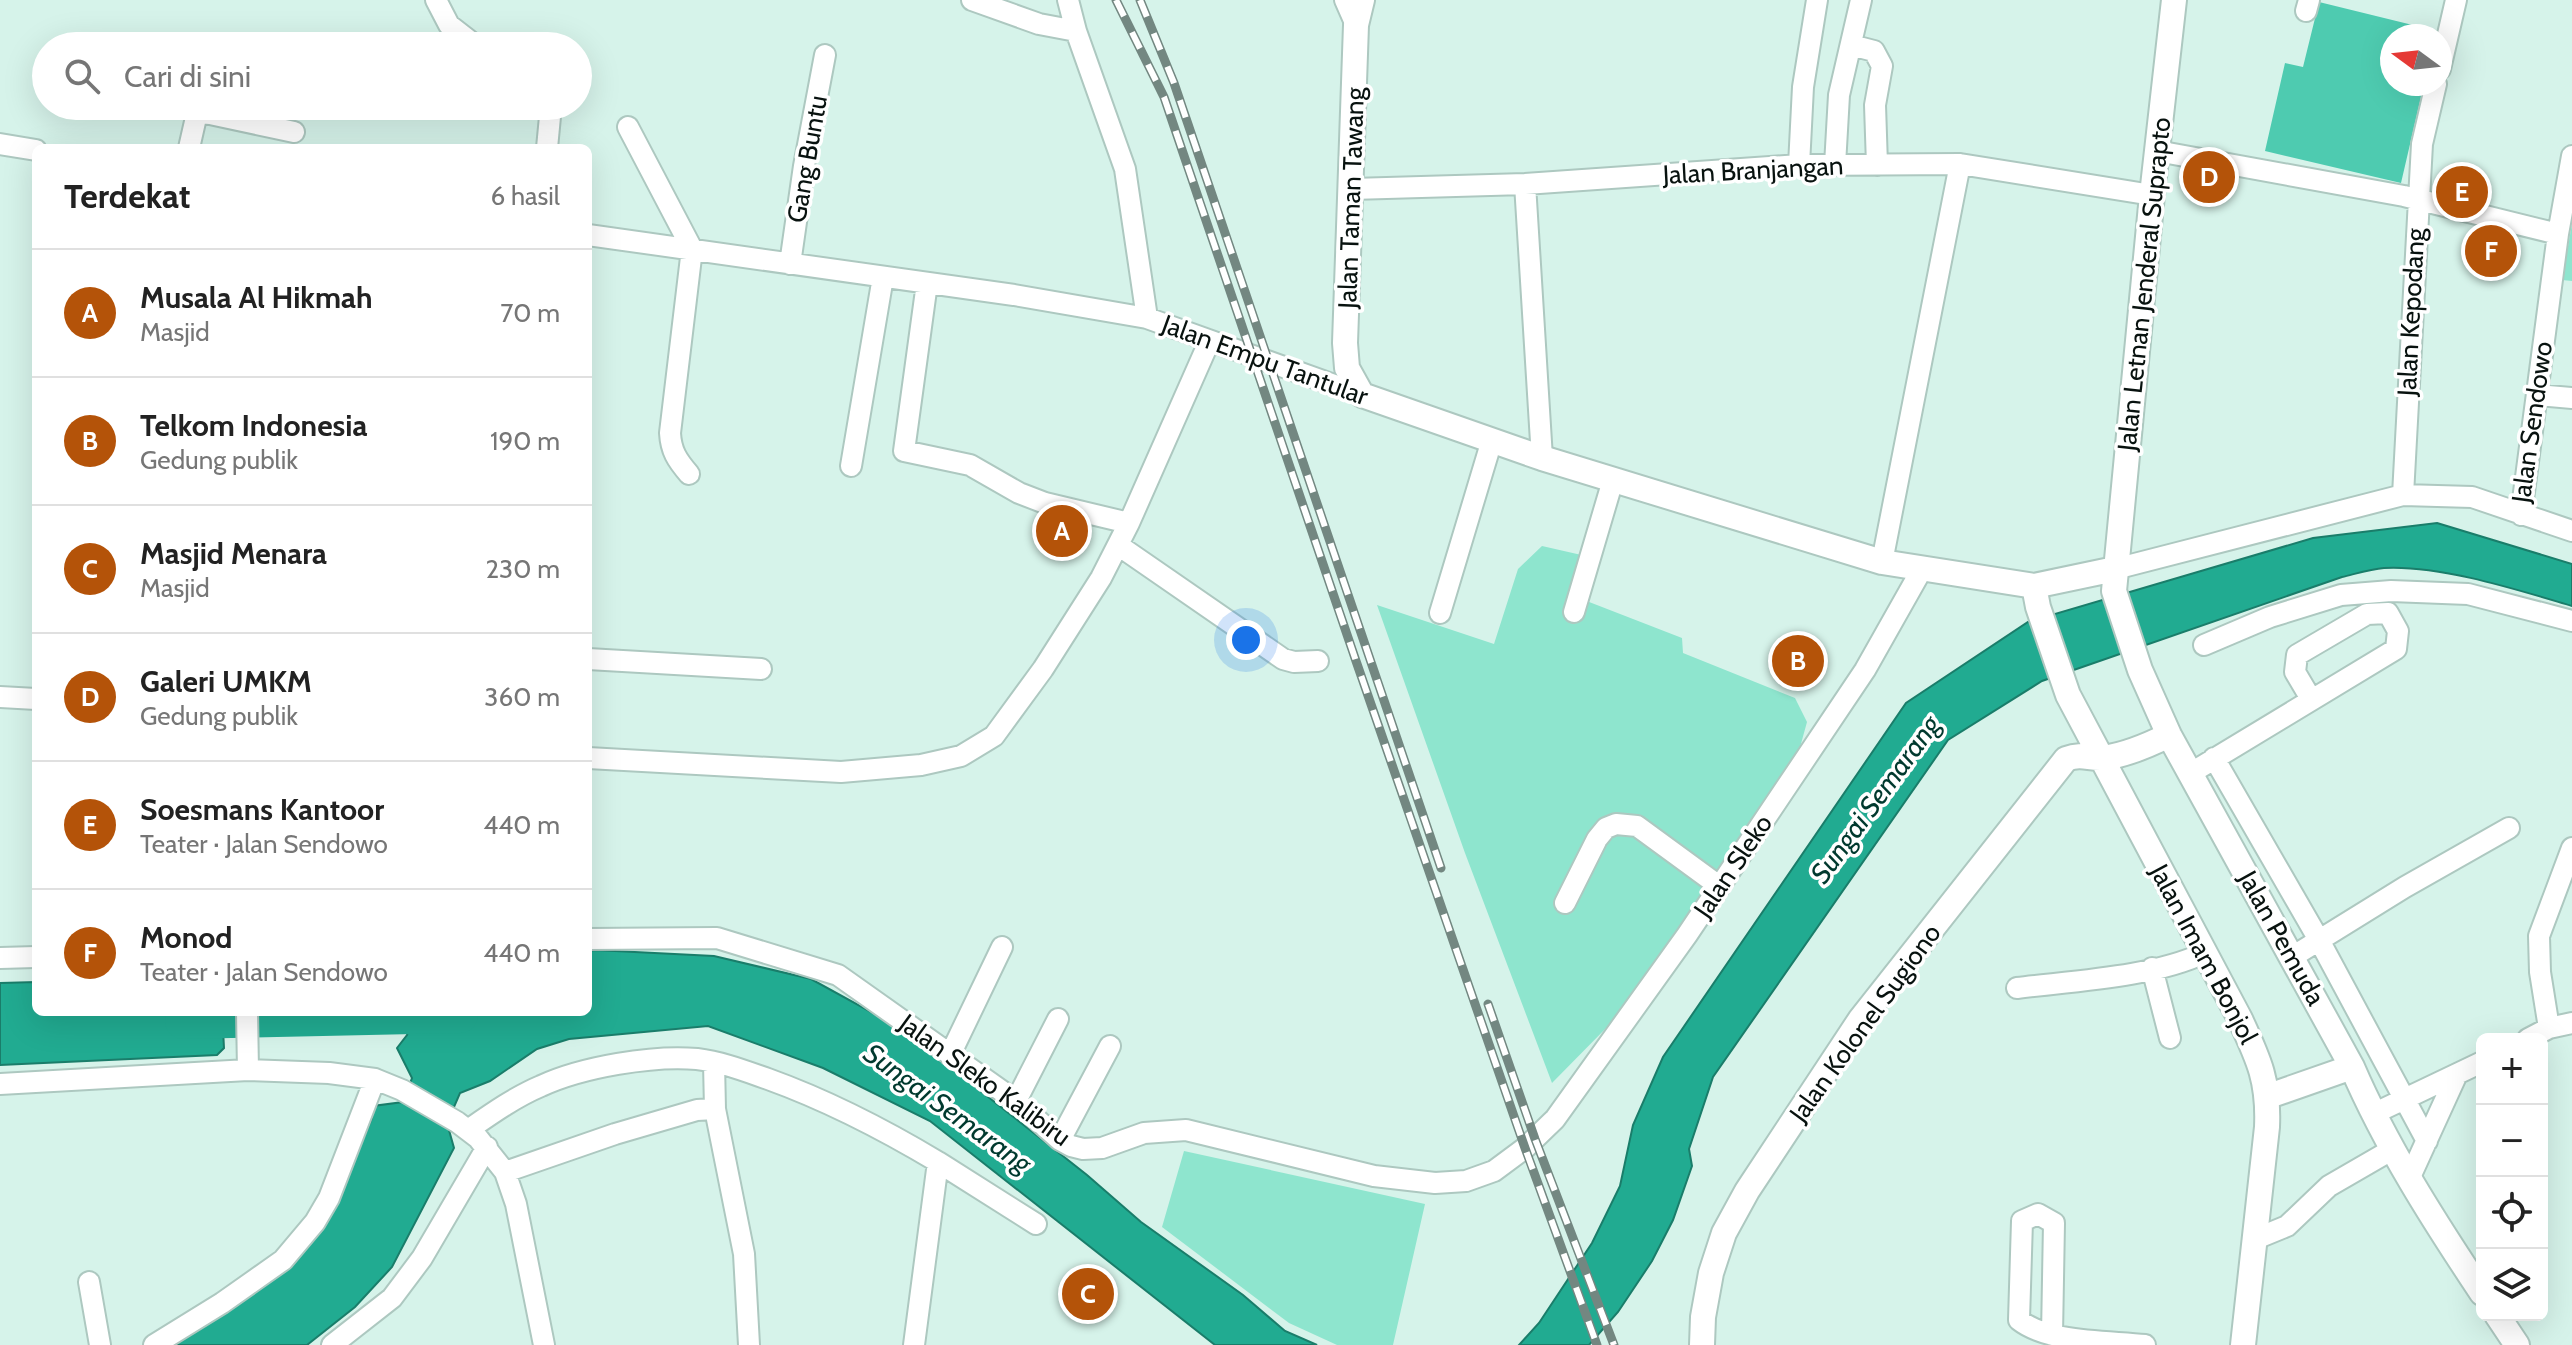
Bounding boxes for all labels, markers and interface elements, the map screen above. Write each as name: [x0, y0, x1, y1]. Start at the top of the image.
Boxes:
north arrow: [2380, 24, 2452, 96]
search box: [32, 32, 592, 120]
icon: search: [60, 54, 104, 98]
text: Cari di sini: [124, 58, 251, 95]
street label: Jalan Taman Tawang: [1331, 86, 1371, 310]
street label: Gang Buntu: [780, 93, 834, 225]
street label: Jalan Letnan Jenderal Suprapto: [2110, 116, 2177, 453]
pin: D: [2183, 147, 2235, 207]
street label: Jalan Branjangan: [1661, 149, 1844, 191]
pin: E: [2436, 162, 2488, 222]
text: Terdekat: [64, 175, 190, 217]
text: 6 hasil: [490, 180, 560, 212]
pin: F: [2465, 221, 2517, 281]
street label: Jalan Kepodang: [2391, 226, 2431, 398]
text: Musala Al Hikmah: [140, 279, 372, 316]
text: A: [82, 297, 98, 329]
text: 70 m: [500, 297, 560, 329]
street label: Jalan Empu Tantular: [1157, 308, 1373, 412]
text: Masjid: [140, 316, 210, 348]
street label: Jalan Sendowo: [2505, 339, 2559, 506]
text: Telkom Indonesia: [140, 407, 367, 444]
text: B: [82, 425, 98, 457]
text: 190 m: [490, 425, 560, 457]
text: Gedung publik: [140, 444, 298, 476]
pin: A: [1036, 501, 1088, 561]
text: Masjid Menara: [140, 535, 327, 572]
text: C: [82, 553, 98, 585]
text: 230 m: [486, 553, 560, 585]
text: Masjid: [140, 572, 210, 604]
your location: [1226, 620, 1266, 660]
pin: B: [1772, 631, 1824, 691]
text: Galeri UMKM: [140, 663, 312, 700]
text: D: [81, 681, 99, 713]
text: 360 m: [484, 681, 560, 713]
text: Gedung publik: [140, 700, 298, 732]
water label: Sungai Semarang: [1803, 708, 1948, 890]
text: Soesmans Kantoor: [140, 791, 384, 828]
street label: Jalan Sleko: [1686, 808, 1779, 925]
text: E: [83, 809, 97, 841]
text: 440 m: [483, 809, 560, 841]
text: Teater · Jalan Sendowo: [140, 828, 388, 860]
street label: Jalan Imam Bonjol: [2143, 858, 2265, 1049]
street label: Jalan Pemuda: [2231, 864, 2332, 1011]
street label: Jalan Kolonel Sugiono: [1782, 918, 1948, 1129]
text: Monod: [140, 919, 233, 956]
text: F: [83, 937, 97, 969]
text: 440 m: [483, 937, 560, 969]
text: Teater · Jalan Sendowo: [140, 956, 388, 988]
street label: Jalan Sleko Kalibiru: [892, 1006, 1077, 1153]
map controls: [2476, 1033, 2548, 1321]
button: +: [2476, 1033, 2548, 1105]
water label: Sungai Semarang: [857, 1036, 1039, 1181]
button: −: [2476, 1105, 2548, 1177]
button: locate: [2476, 1177, 2548, 1249]
button: layers: [2476, 1249, 2548, 1321]
pin: C: [1062, 1264, 1114, 1324]

